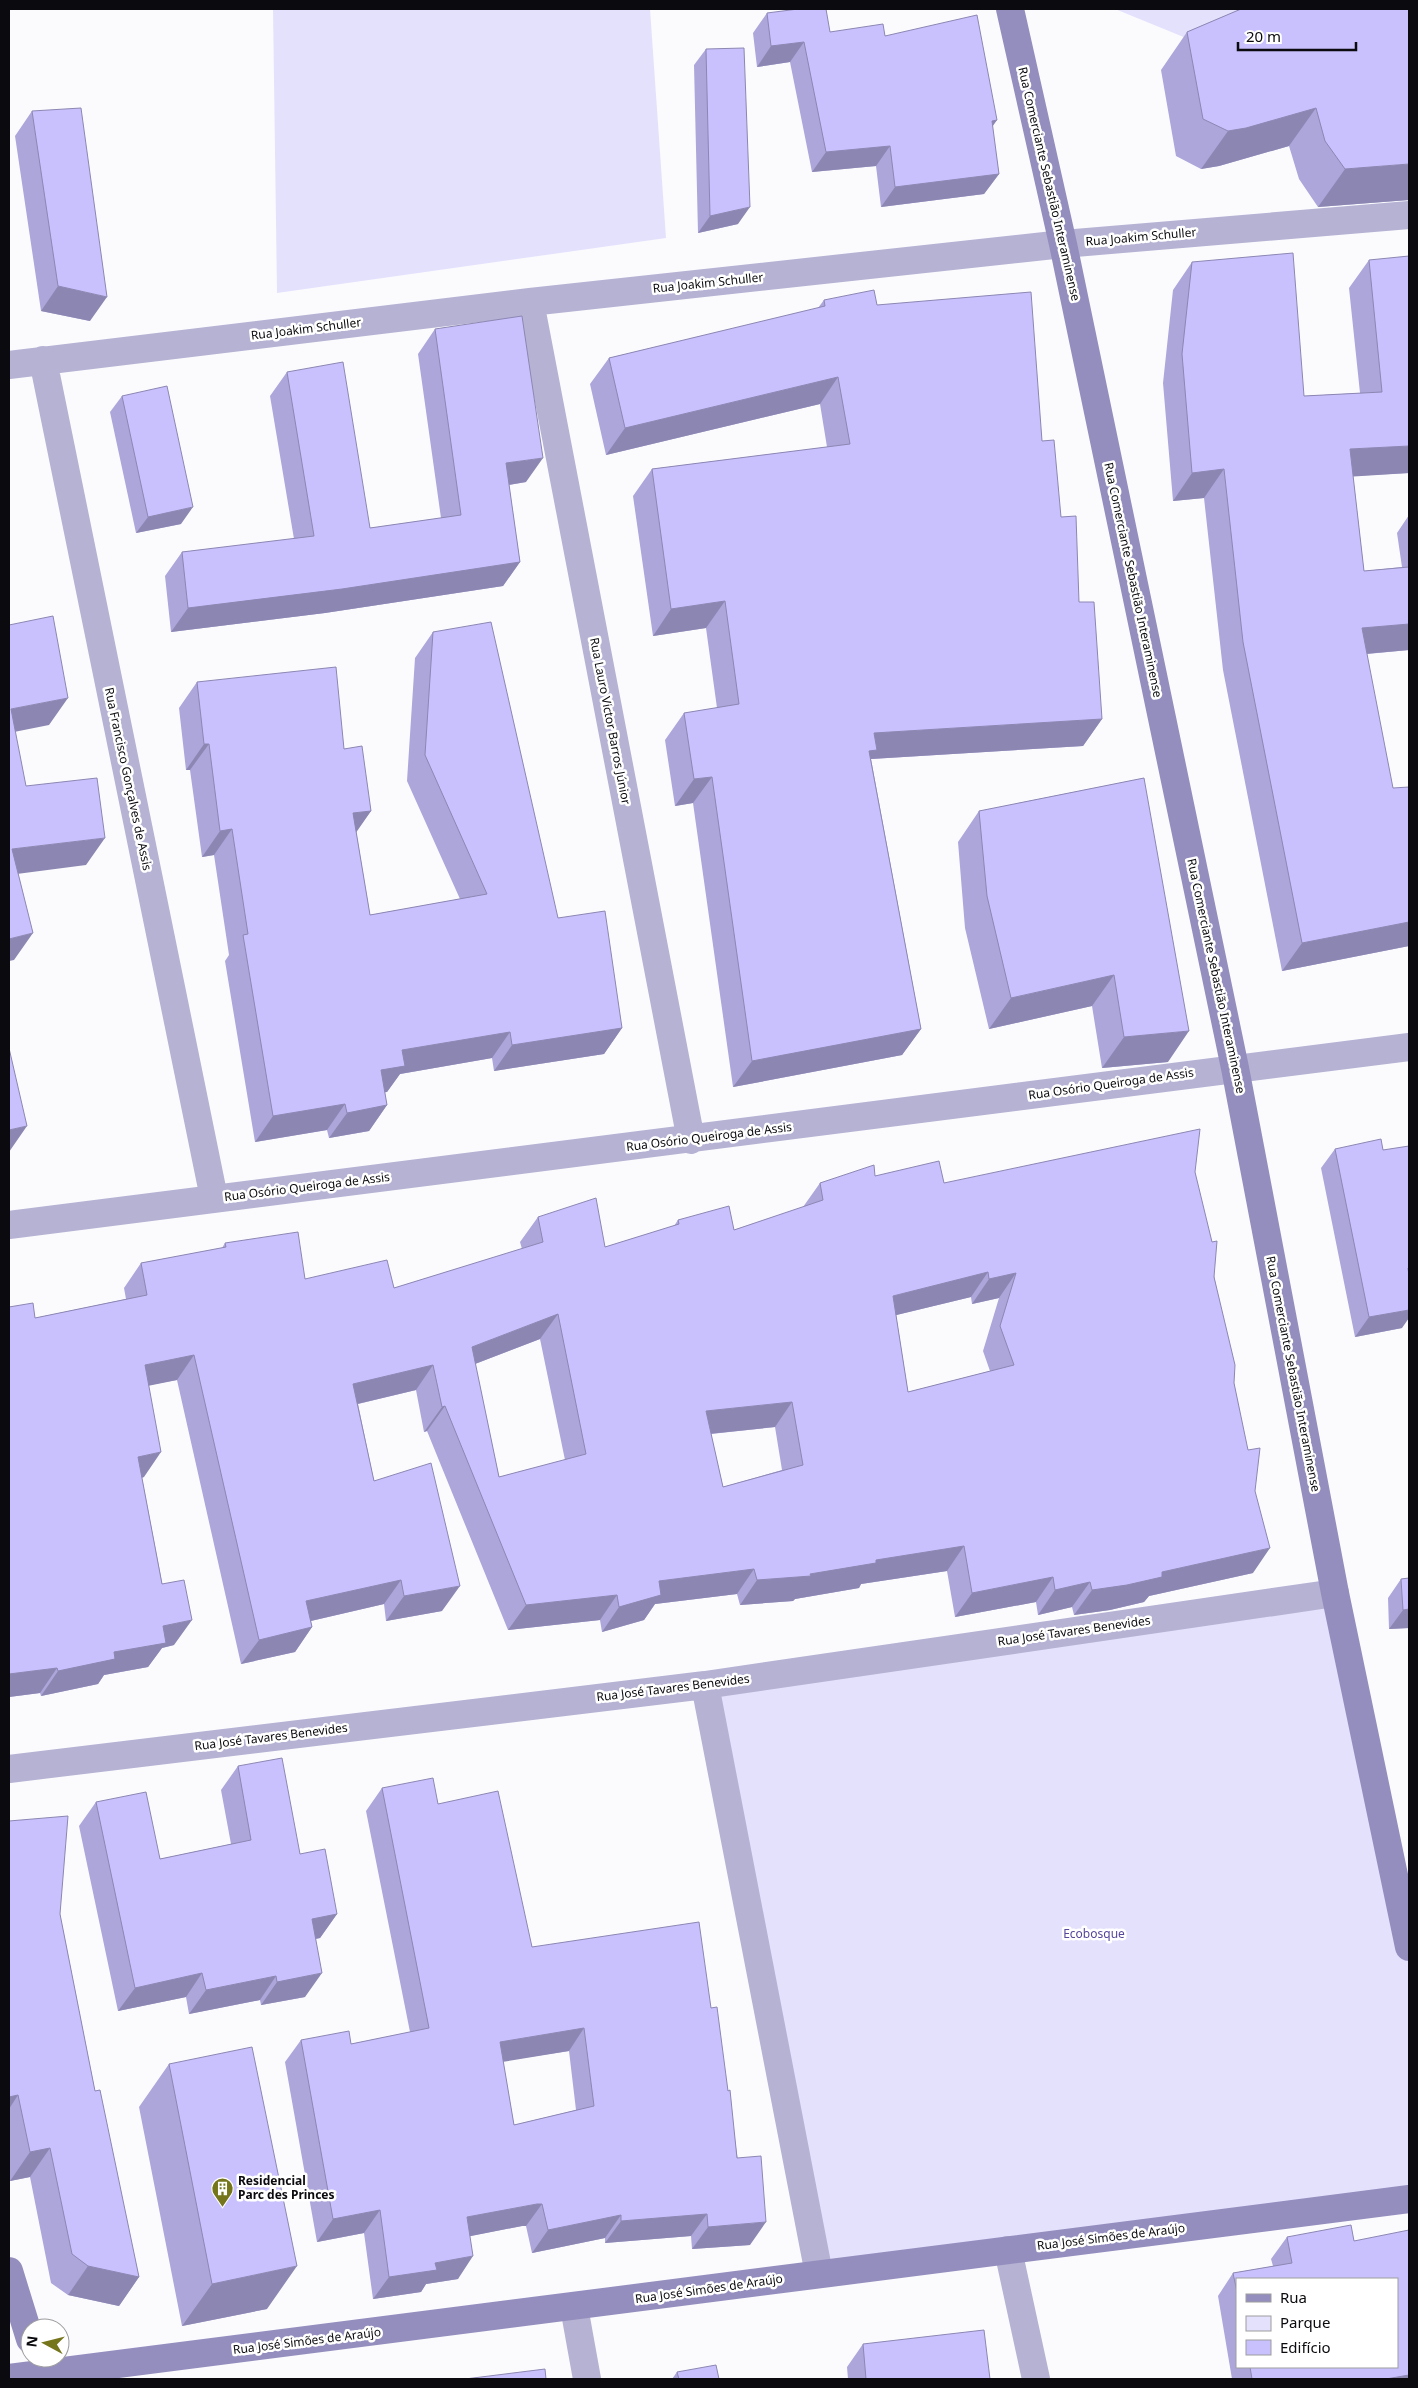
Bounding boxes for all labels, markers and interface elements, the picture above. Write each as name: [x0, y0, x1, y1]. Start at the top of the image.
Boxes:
scale bar: [1238, 20, 1356, 52]
text: 20 m: [1246, 26, 1281, 46]
street label: Rua Comerciante Sebastião Interaminense: [1014, 65, 1085, 303]
street label: Rua Joakim Schuller: [1085, 223, 1197, 250]
street label: Rua Joakim Schuller: [652, 268, 764, 297]
street label: Rua Joakim Schuller: [250, 313, 362, 344]
street label: Rua Comerciante Sebastião Interaminense: [1100, 461, 1167, 699]
street label: Rua Lauro Victor Barros Júnior: [586, 636, 635, 806]
street label: Rua Francisco Gonçalves de Assis: [101, 686, 156, 872]
street label: Rua Comerciante Sebastião Interaminense: [1183, 857, 1250, 1095]
street label: Rua Osório Queiroga de Assis: [1027, 1063, 1195, 1104]
street label: Rua Osório Queiroga de Assis: [625, 1118, 793, 1155]
street label: Rua Osório Queiroga de Assis: [223, 1168, 391, 1205]
street label: Rua Comerciante Sebastião Interaminense: [1262, 1255, 1325, 1493]
street label: Rua José Tavares Benevides: [996, 1611, 1152, 1650]
street label: Rua José Tavares Benevides: [595, 1670, 751, 1705]
street label: Rua José Tavares Benevides: [193, 1719, 349, 1754]
park label: Ecobosque: [1063, 1925, 1125, 1942]
place label: Residencial Parc des Princes: [238, 2172, 335, 2203]
building icon: Residencial Parc des Princes: [210, 2176, 234, 2207]
street label: Rua José Simões de Araújo: [1036, 2219, 1186, 2254]
street label: Rua José Simões de Araújo: [634, 2270, 784, 2307]
legend: [1236, 2278, 1398, 2368]
text: Rua: [1280, 2287, 1307, 2307]
text: Parque: [1280, 2312, 1330, 2332]
north arrow: [20, 2318, 70, 2368]
street label: Rua José Simões de Araújo: [232, 2323, 382, 2358]
text: N: [21, 2335, 42, 2348]
text: Edifício: [1280, 2337, 1331, 2357]

